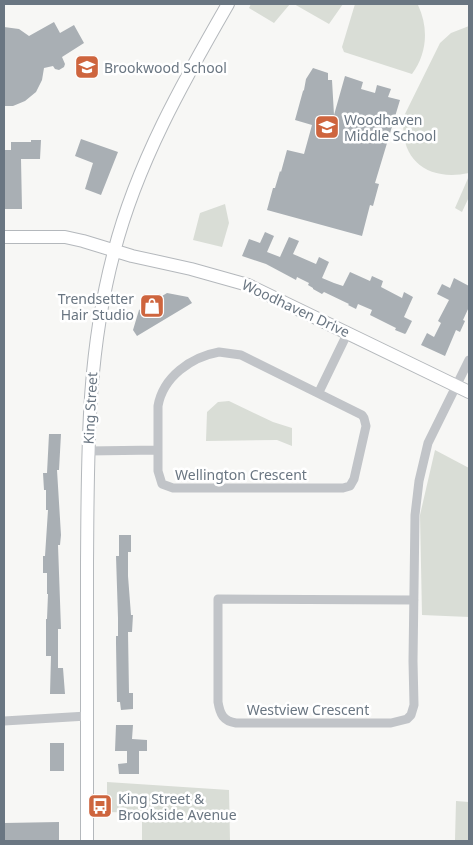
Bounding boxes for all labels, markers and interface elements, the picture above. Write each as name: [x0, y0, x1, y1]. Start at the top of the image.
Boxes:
school or university icon: Brookwood School: [74, 54, 100, 80]
place label: Brookwood School: [104, 58, 227, 77]
place label: Woodhaven Middle School: [344, 110, 436, 145]
school or university icon: Woodhaven Middle School: [314, 114, 340, 140]
street label: Woodhaven Drive: [239, 275, 353, 341]
place label: Trendsetter Hair Studio: [58, 289, 134, 324]
shop icon: Trendsetter Hair Studio: [139, 293, 165, 319]
street label: King Street: [79, 371, 101, 445]
street label: Wellington Crescent: [175, 465, 307, 484]
street label: Westview Crescent: [247, 700, 369, 719]
place label: King Street & Brookside Avenue: [118, 789, 237, 824]
bus stop icon: King Street & Brookside Avenue: [87, 793, 113, 819]

